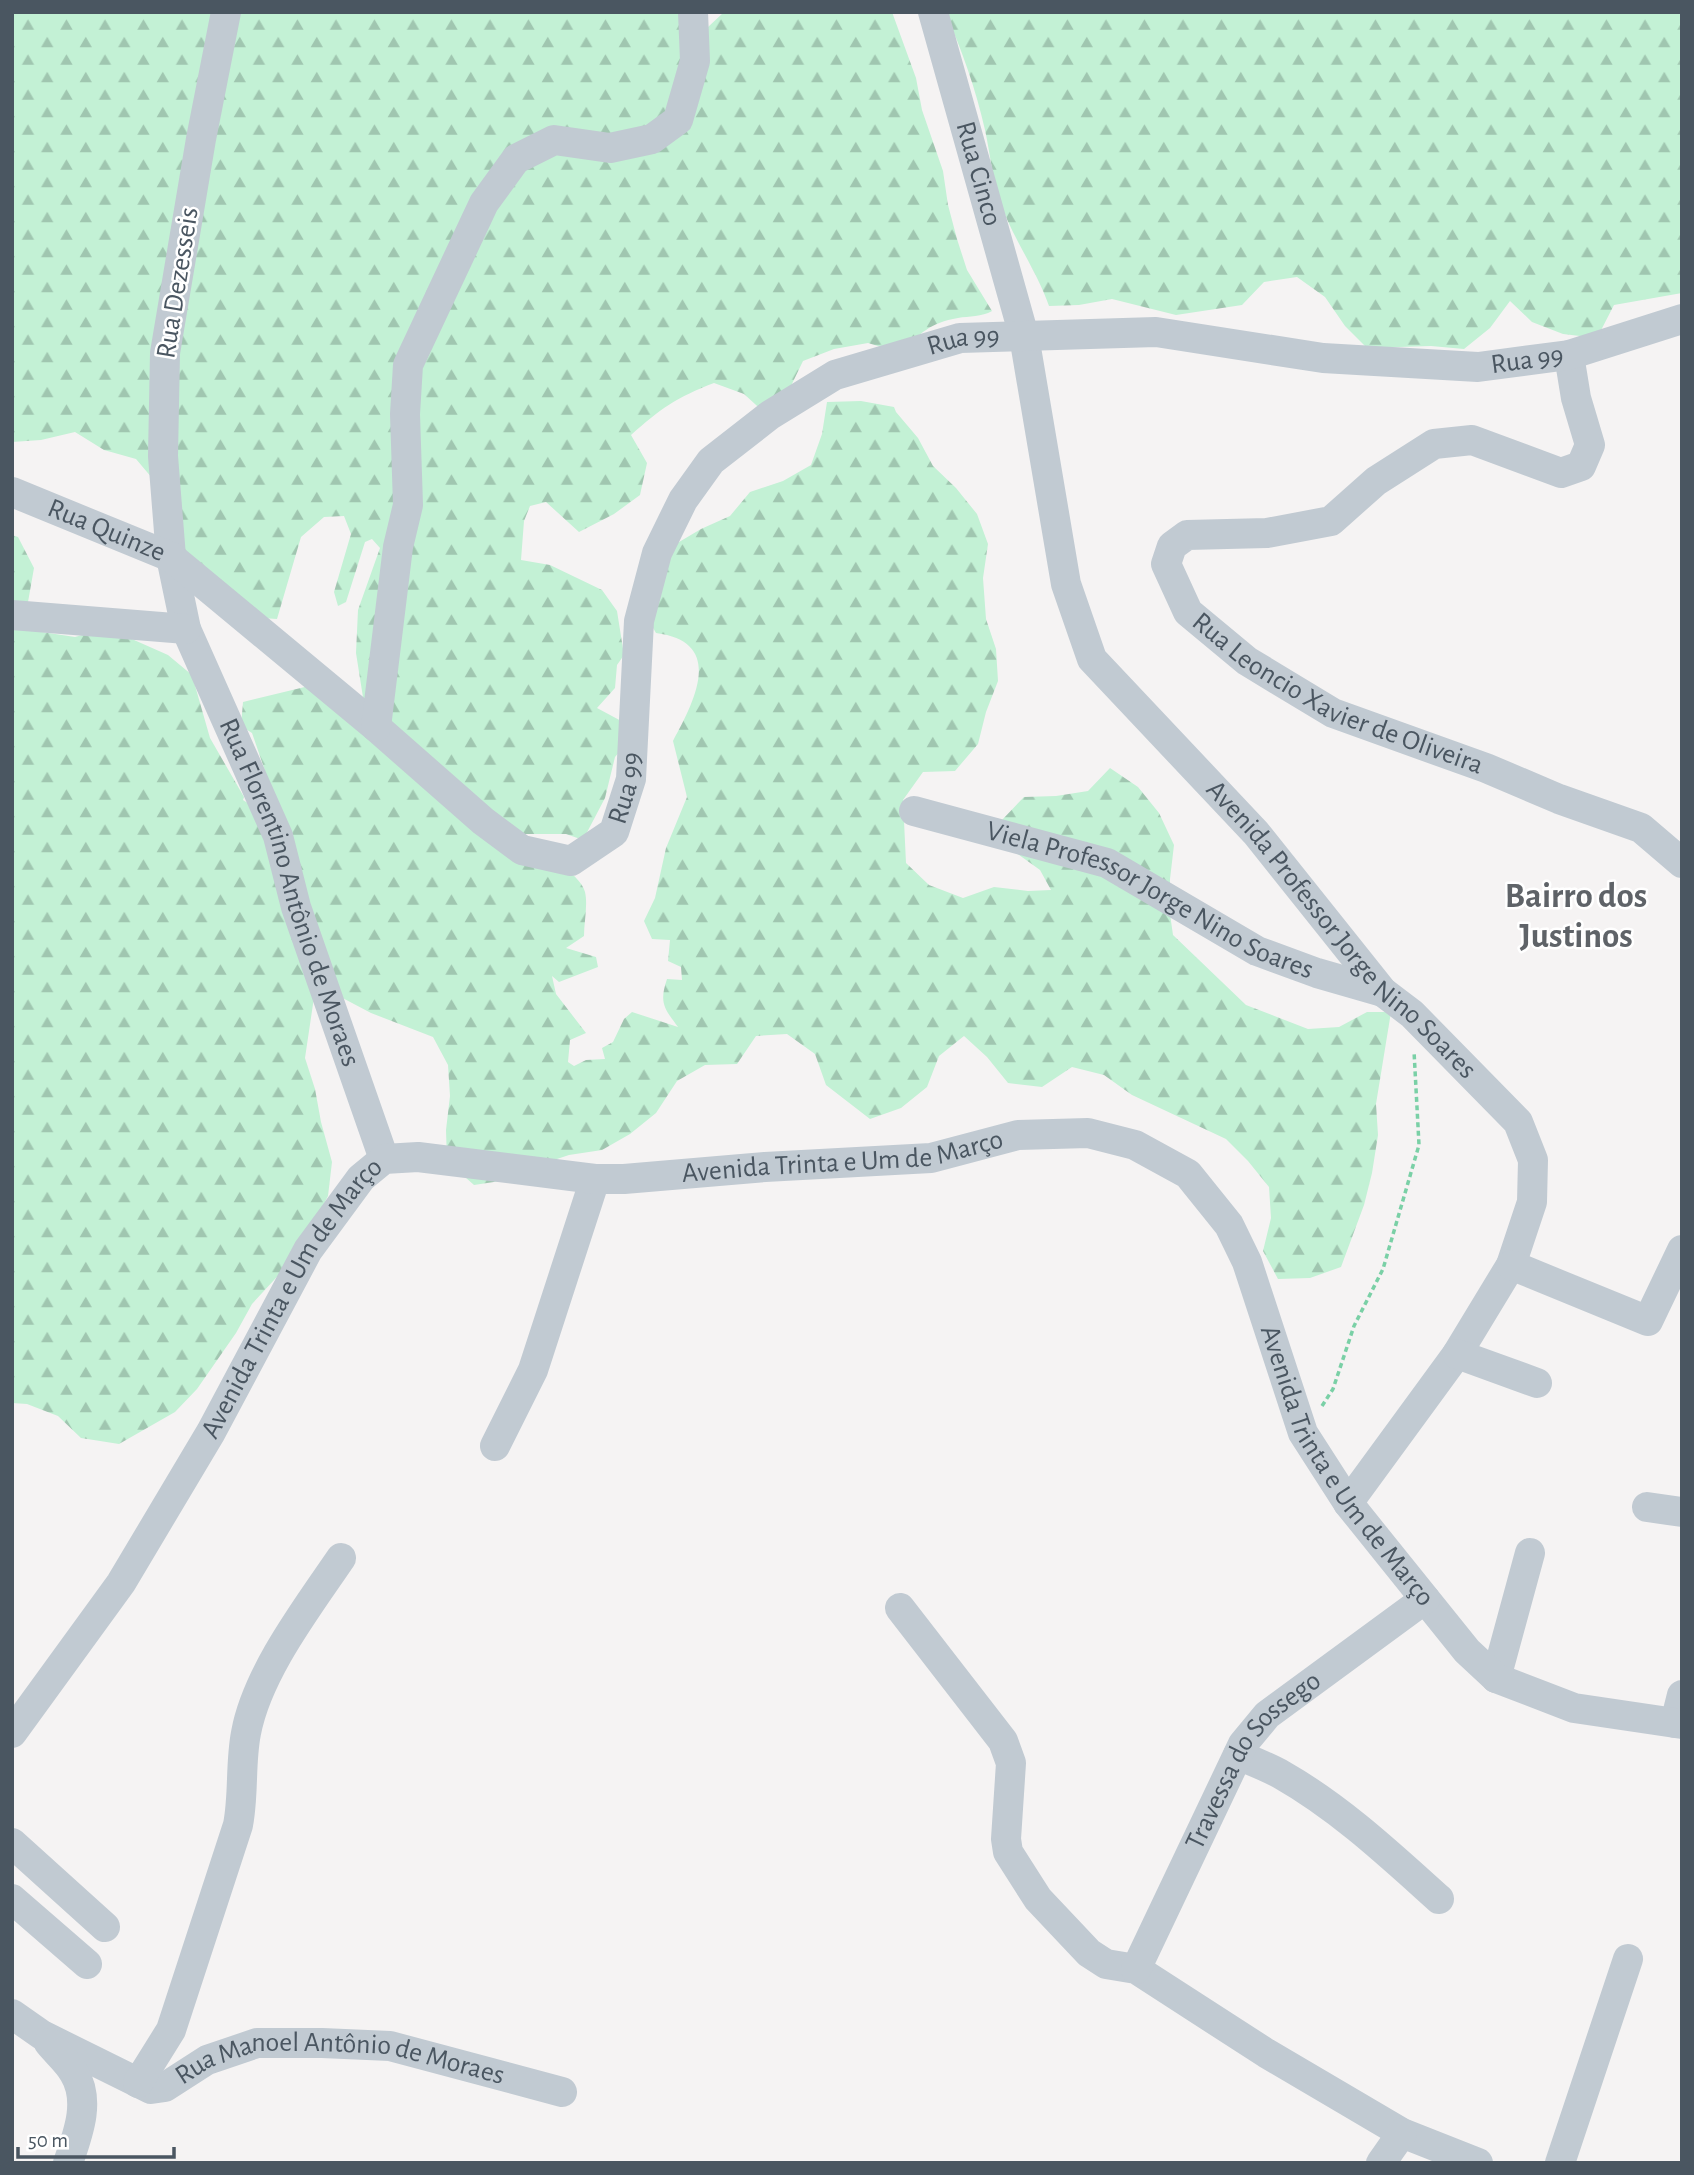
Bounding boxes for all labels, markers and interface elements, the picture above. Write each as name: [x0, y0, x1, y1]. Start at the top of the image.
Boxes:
street label: Rua Cinco: [950, 118, 1006, 229]
street label: Rua Dezesseis: [152, 205, 204, 361]
street label: Rua 99: [924, 323, 1000, 361]
street label: Rua 99: [1489, 342, 1565, 379]
street label: Rua Quinze: [44, 494, 169, 567]
street label: Rua Leoncio Xavier de Oliveira: [1187, 608, 1487, 780]
street label: Rua Florentino Antônio de Moraes: [214, 714, 365, 1070]
street label: Rua 99: [603, 752, 646, 828]
street label: Avenida Professor Jorge Nino Soares: [1201, 776, 1481, 1084]
street label: Viela Professor Jorge Nino Soares: [983, 817, 1317, 984]
district label: Bairro dos Justinos: [1505, 879, 1647, 954]
street label: Avenida Trinta e Um de Março: [681, 1126, 1006, 1188]
street label: Avenida Trinta e Um de Março: [196, 1153, 388, 1443]
street label: Avenida Trinta e Um de Março: [1255, 1322, 1439, 1612]
street label: Travessa do Sossego: [1181, 1666, 1326, 1854]
text: Rua Manoel Antônio de Moraes: [171, 2029, 507, 2090]
street label: Rua Manoel Antônio de Moraes: [172, 2063, 510, 2103]
scale bar: [18, 2116, 173, 2160]
text: 50 m: [28, 2130, 68, 2151]

